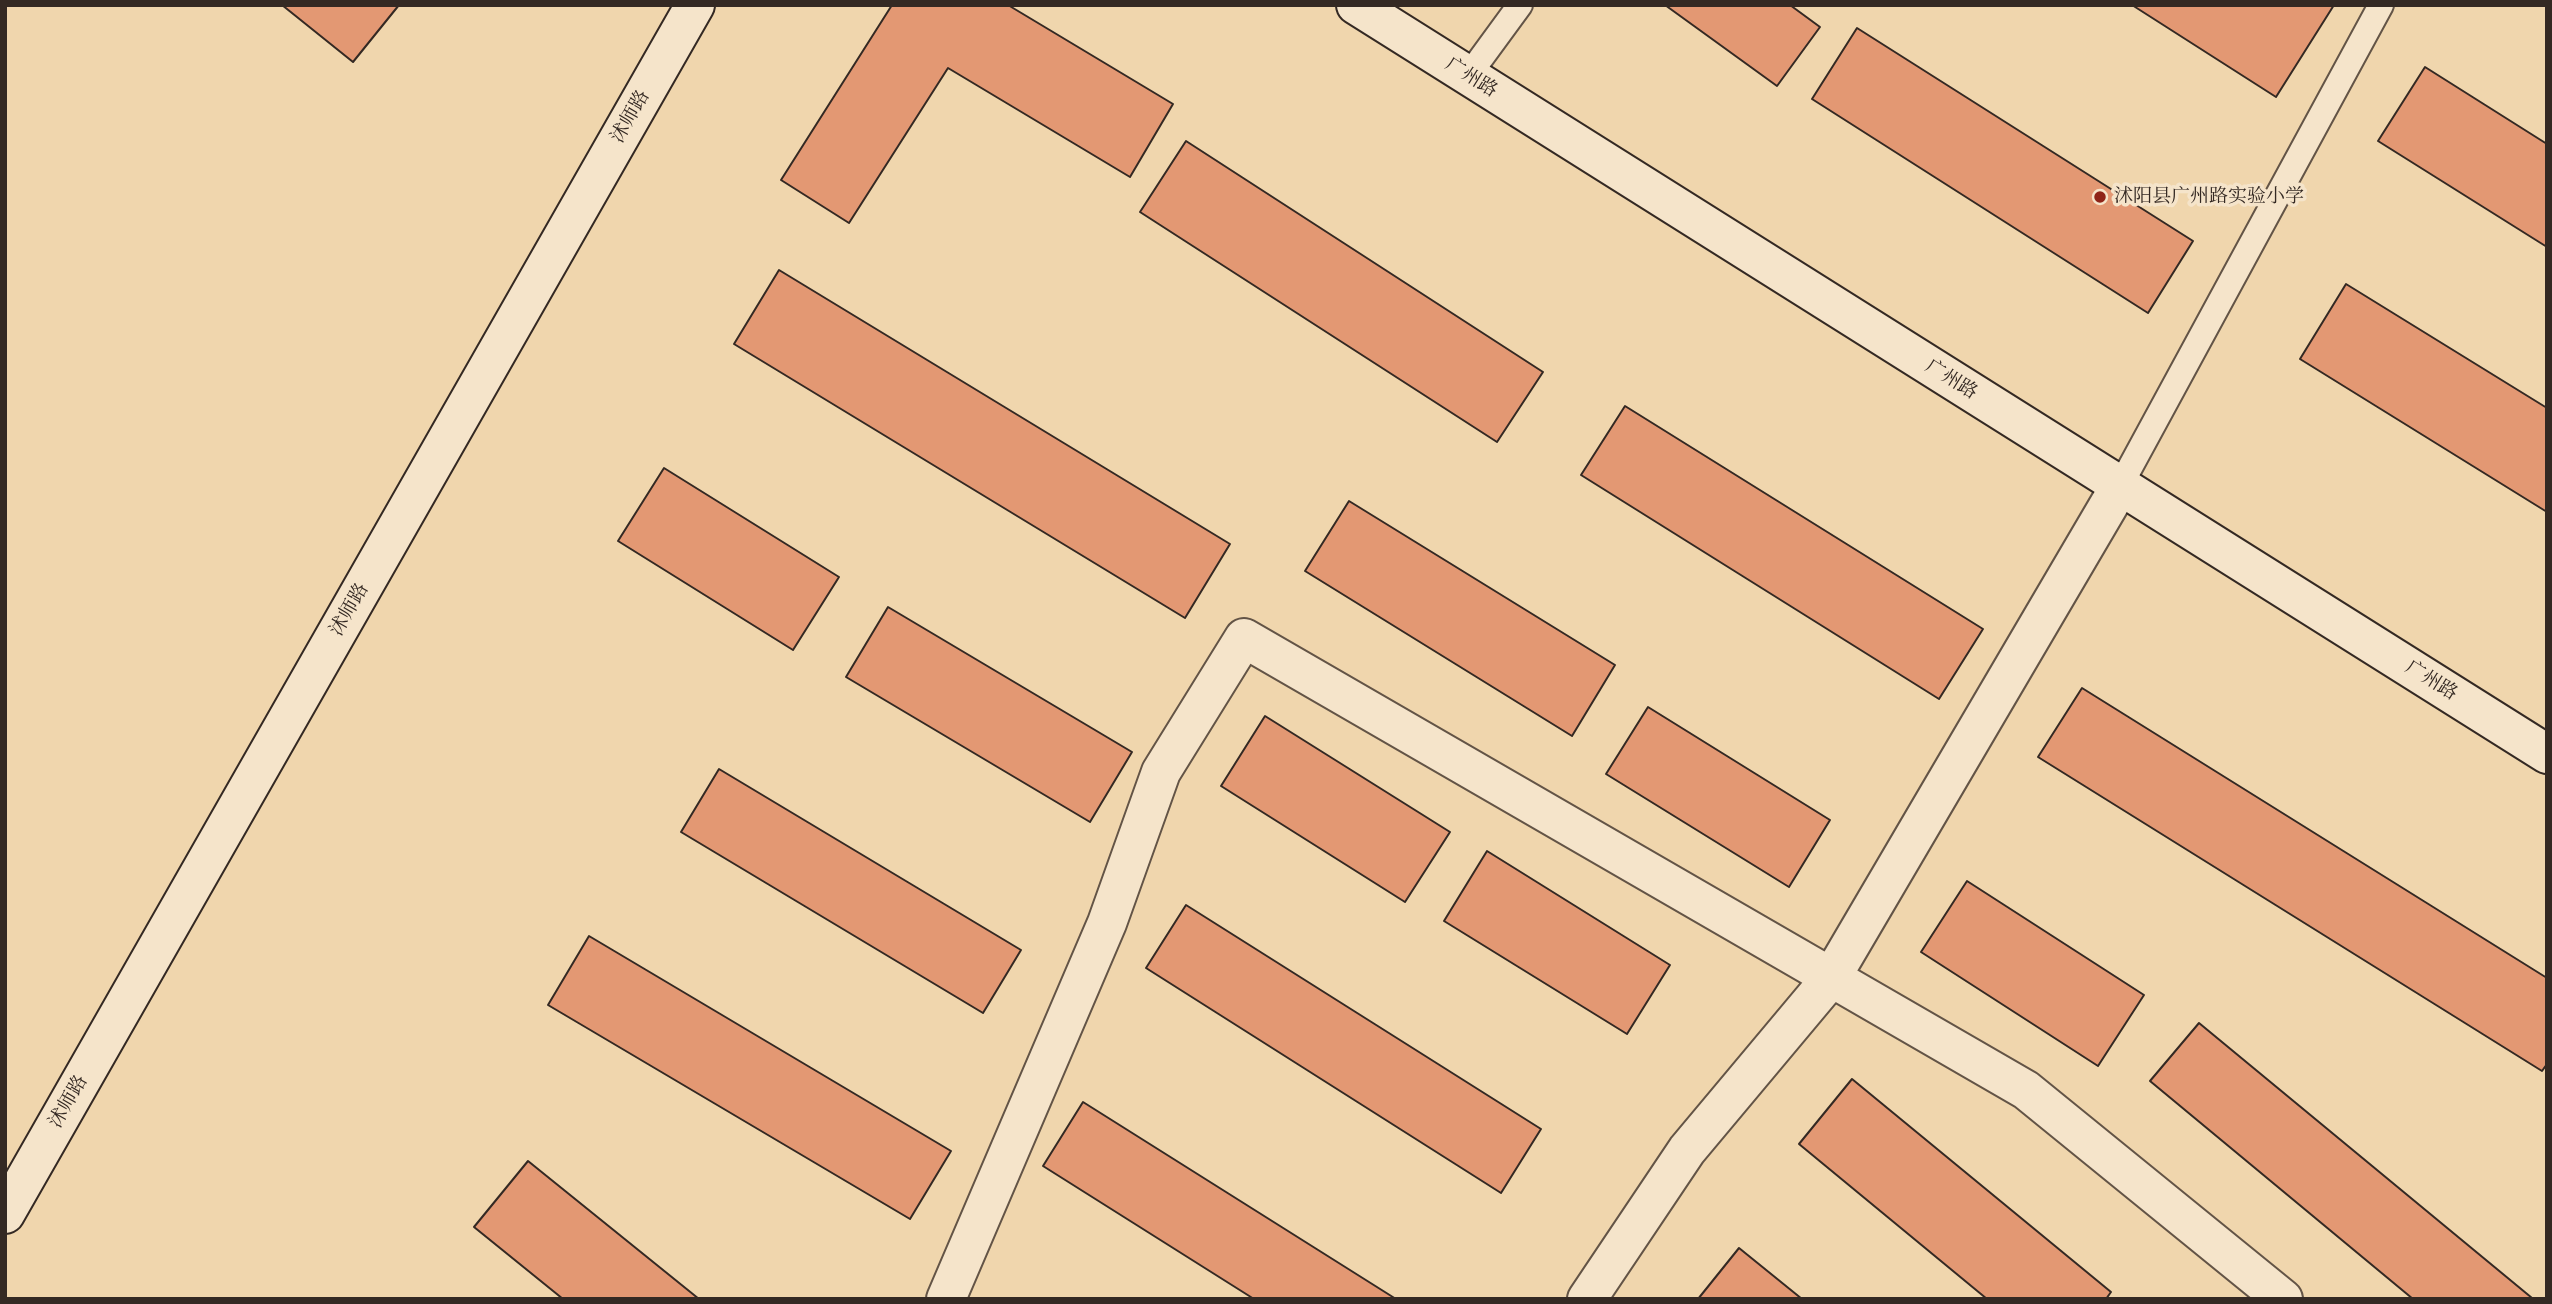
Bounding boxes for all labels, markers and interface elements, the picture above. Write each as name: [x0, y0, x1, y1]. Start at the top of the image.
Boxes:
street label: 广州路: [1441, 53, 1501, 103]
street label: 沭师路: [607, 87, 655, 147]
place label: 沭阳县广州路实验小学: [2114, 186, 2304, 208]
marker: 沭阳县广州路实验小学: [2092, 189, 2108, 205]
street label: 广州路: [1921, 355, 1981, 405]
street label: 沭师路: [326, 580, 374, 640]
street label: 广州路: [2401, 656, 2461, 706]
street label: 沭师路: [45, 1072, 93, 1132]

